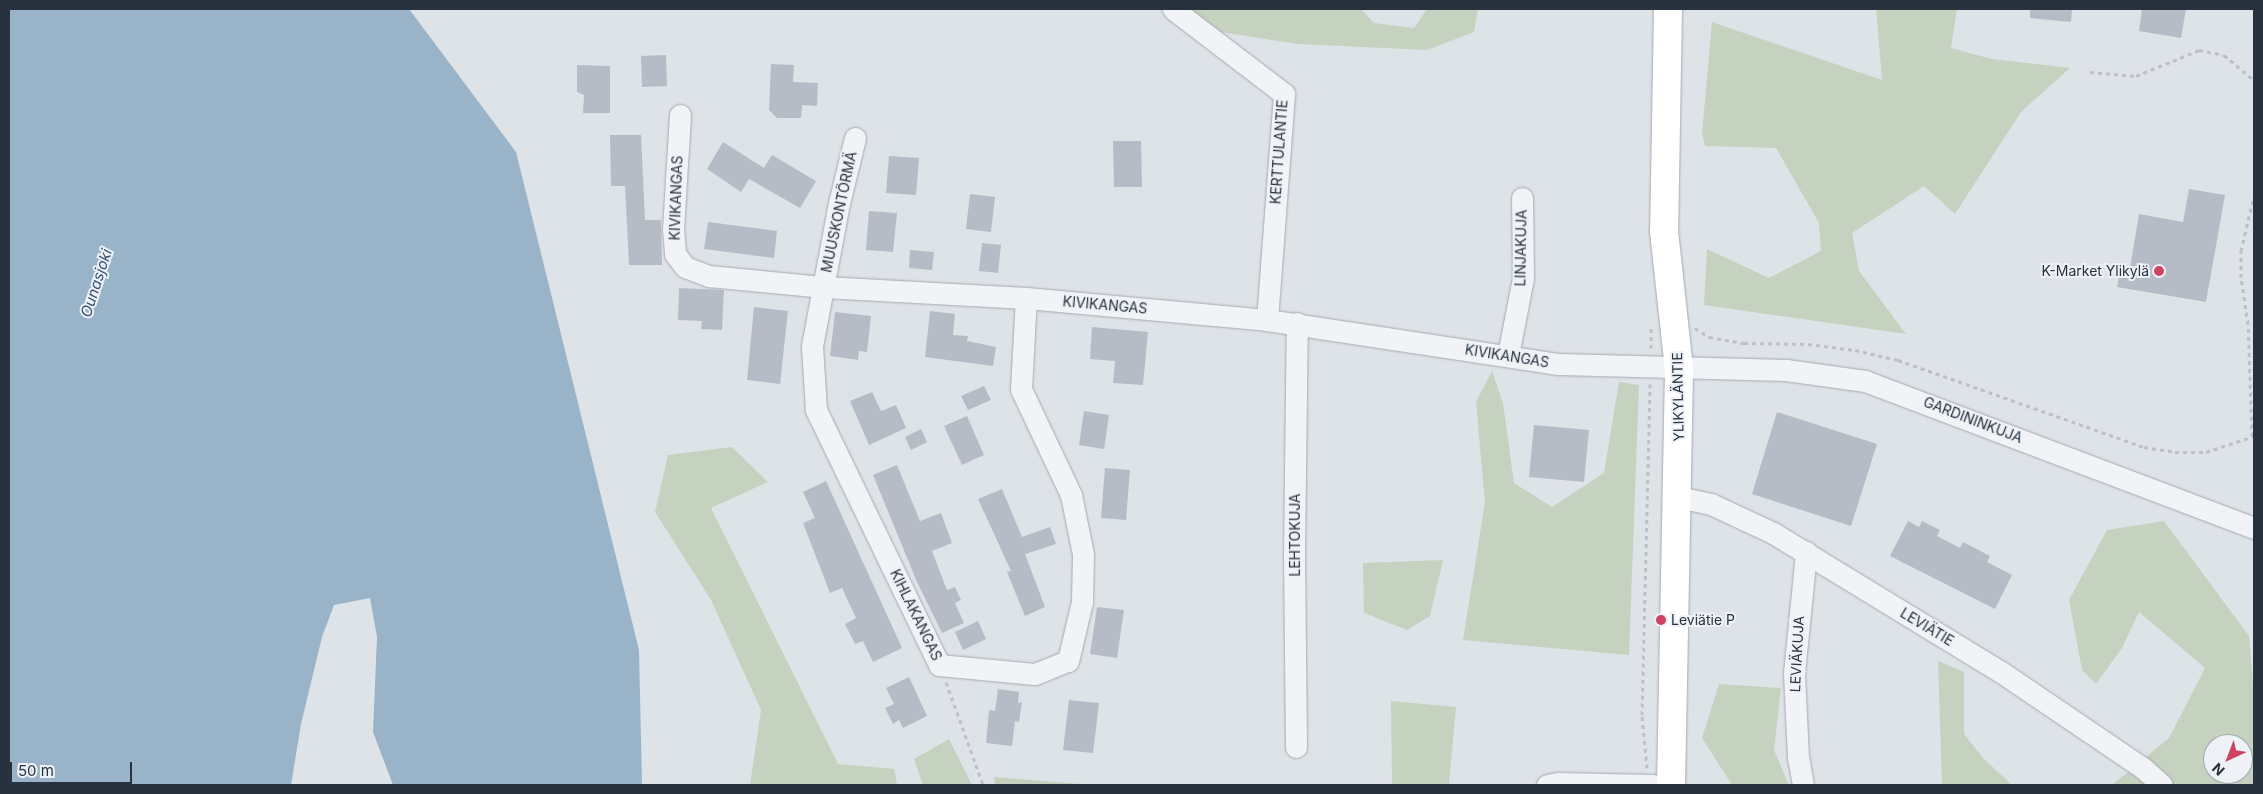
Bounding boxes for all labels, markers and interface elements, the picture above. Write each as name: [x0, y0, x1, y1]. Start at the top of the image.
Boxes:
street label: KERTTULANTIE: [1267, 99, 1291, 205]
street label: MUUSKONTÖRMÄ: [818, 150, 860, 274]
street label: KIVIKANGAS: [666, 155, 686, 241]
street label: LINJAKUJA: [1512, 209, 1530, 287]
water label: Ounasjoki: [76, 247, 116, 319]
place label: K-Market Ylikylä: [2041, 263, 2149, 279]
marker: K-Market Ylikylä: [2153, 265, 2165, 277]
street label: KIVIKANGAS: [1062, 293, 1148, 317]
street label: KIVIKANGAS: [1464, 341, 1550, 371]
street label: YLIKYLÄNTIE: [1669, 352, 1687, 442]
street label: GARDININKUJA: [1921, 393, 2025, 447]
street label: LEHTOKUJA: [1287, 493, 1303, 577]
street label: KIHLAKANGAS: [887, 567, 945, 663]
street label: LEVIÄTIE: [1897, 604, 1957, 650]
place label: Leviätie P: [1671, 612, 1735, 628]
marker: Leviätie P: [1655, 614, 1667, 626]
street label: LEVIÄKUJA: [1787, 615, 1807, 693]
north arrow: [2203, 734, 2253, 784]
scale bar: [12, 752, 135, 784]
text: N: [2208, 760, 2228, 779]
text: 50 m: [18, 761, 54, 780]

